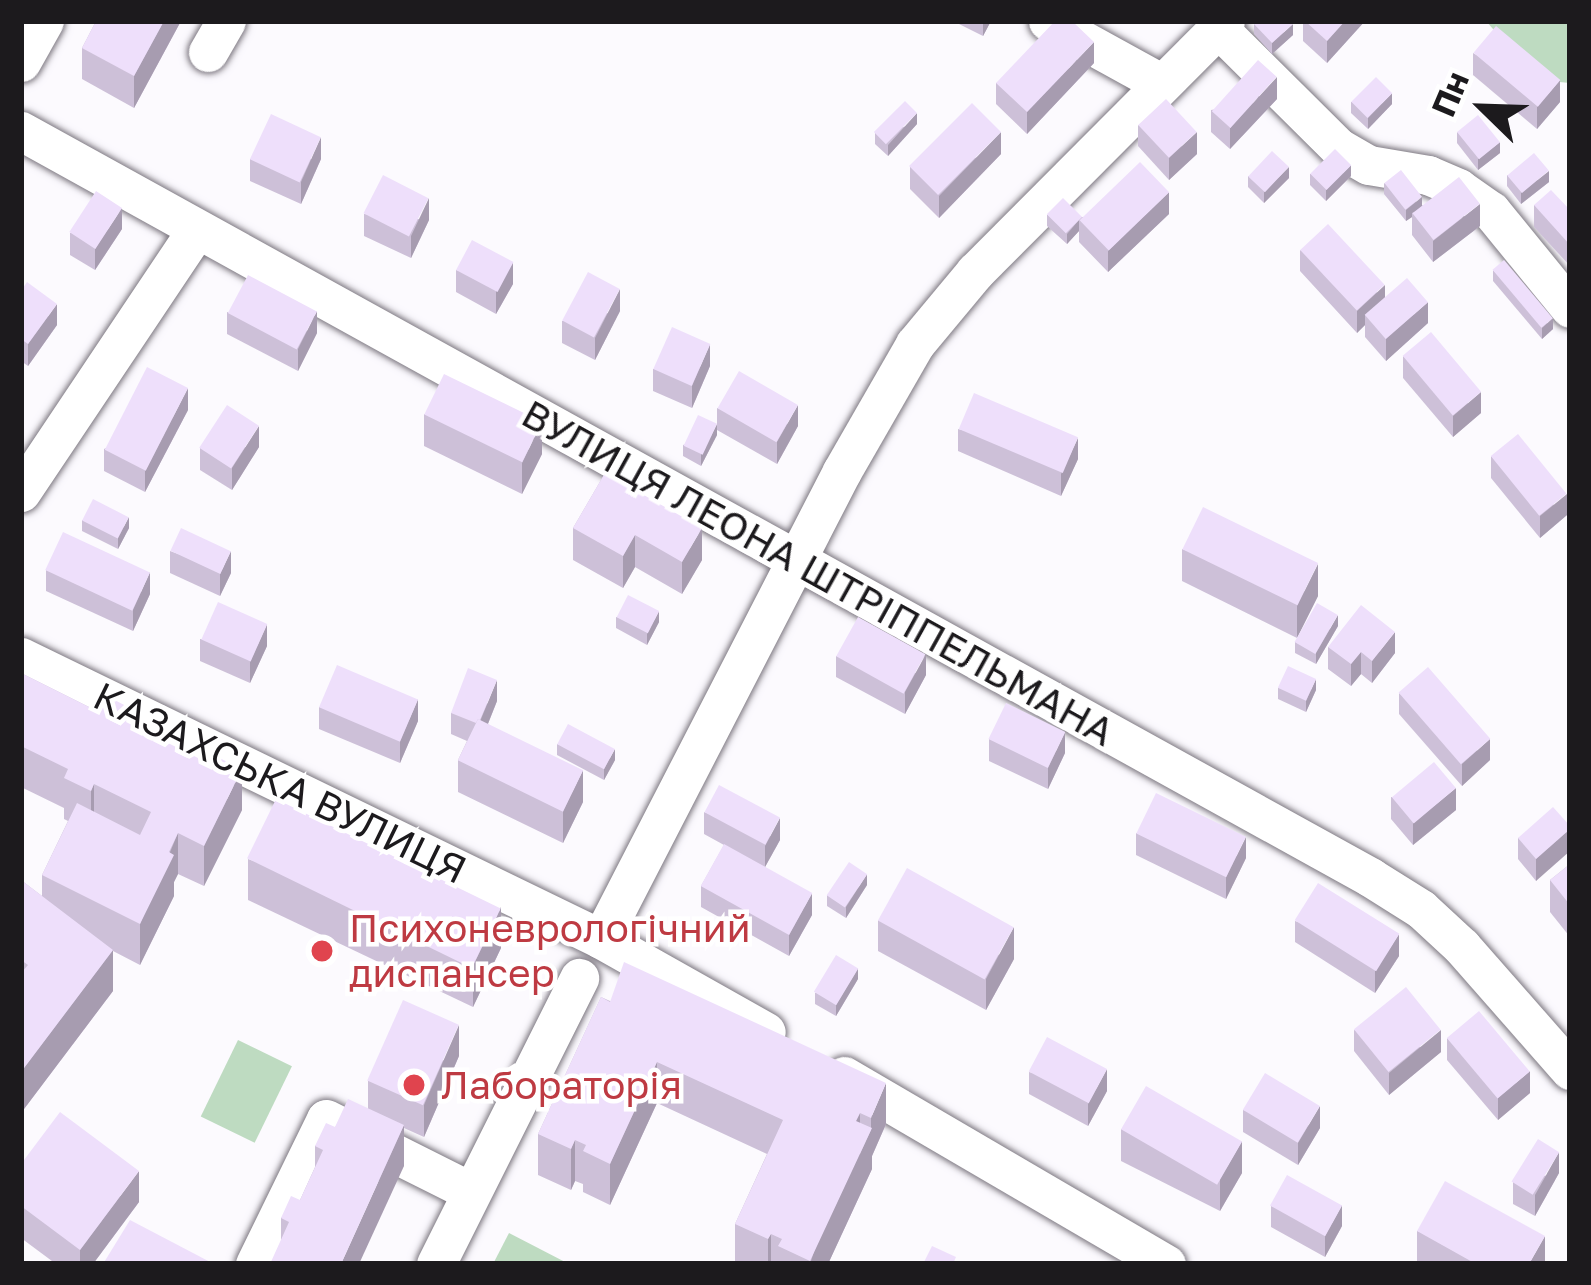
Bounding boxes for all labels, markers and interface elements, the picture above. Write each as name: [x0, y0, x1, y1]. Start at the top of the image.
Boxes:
north arrow: [1423, 48, 1543, 168]
text: Пн: [1423, 65, 1476, 122]
street label: ВУЛИЦЯ ЛЕОНА ШТРІППЕЛЬМАНА: [514, 390, 1122, 756]
street label: КАЗАХСЬКА ВУЛИЦЯ: [86, 672, 474, 894]
place label: Психоневрологічний диспансер: [349, 906, 750, 997]
marker: Психоневрологічний диспансер: [306, 935, 338, 967]
place label: Лабораторія: [441, 1062, 682, 1108]
marker: Лабораторія: [398, 1069, 430, 1101]

